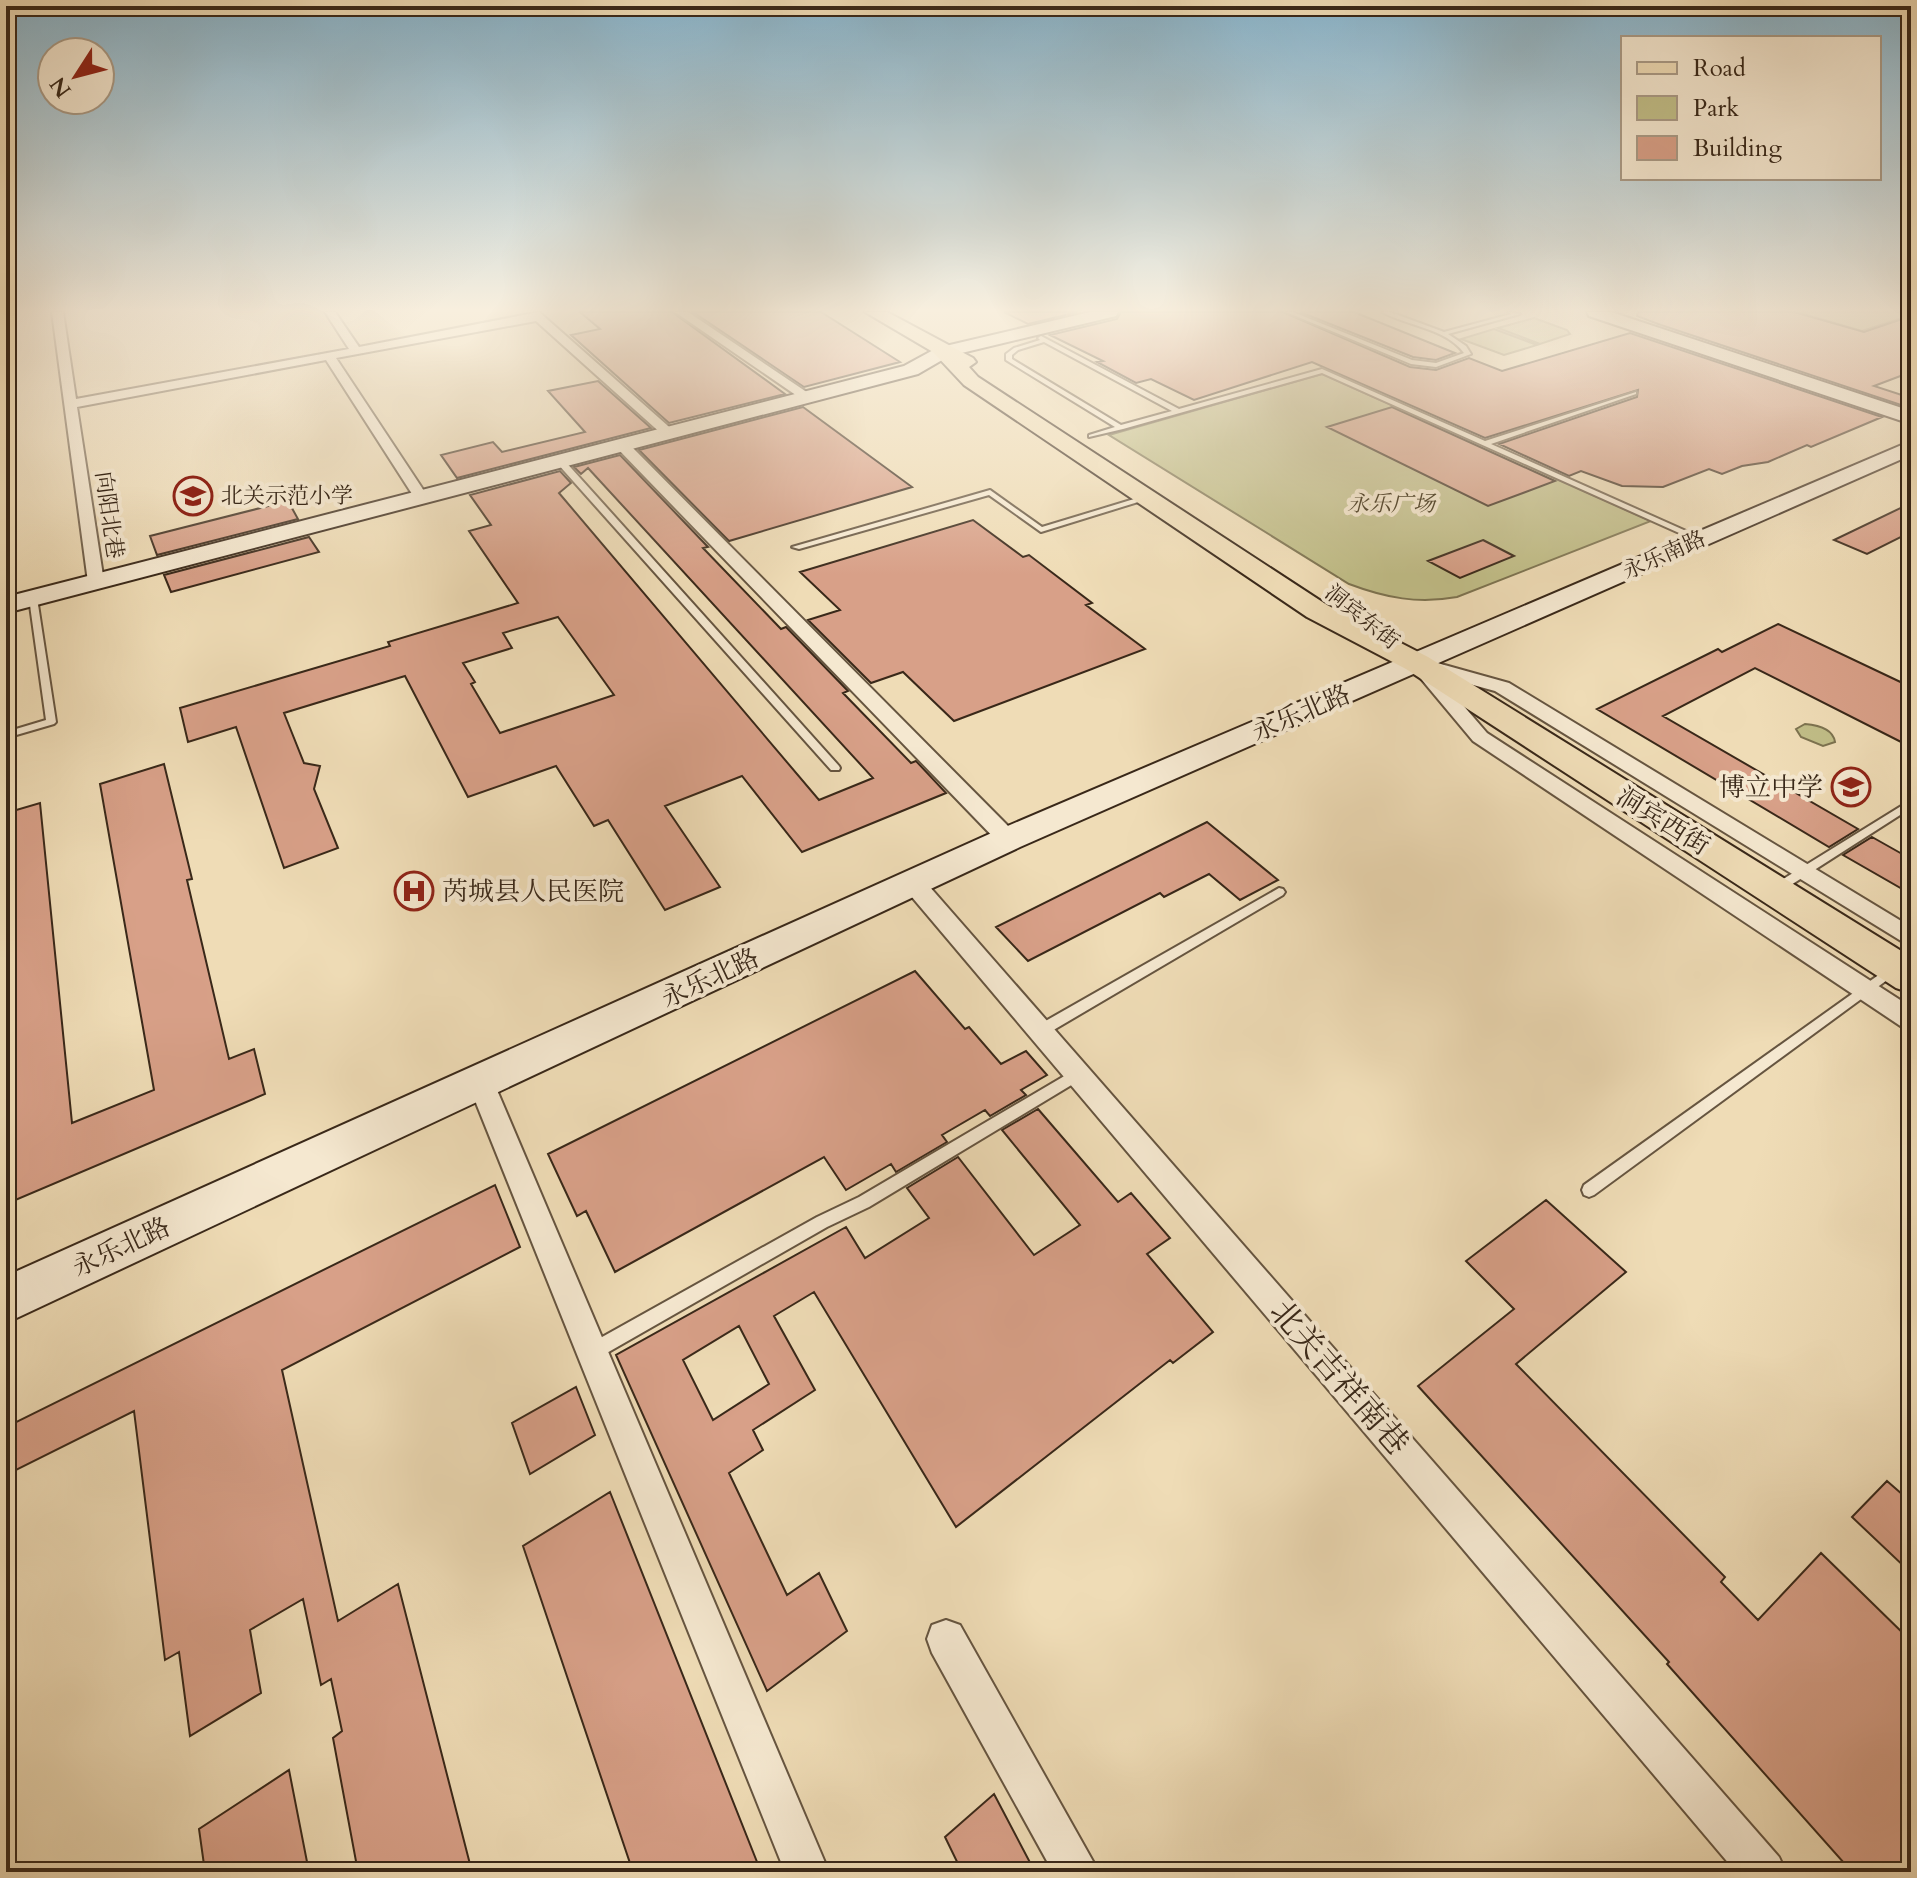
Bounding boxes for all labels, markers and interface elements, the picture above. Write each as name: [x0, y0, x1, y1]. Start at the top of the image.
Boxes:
north arrow: [36, 36, 116, 116]
legend: [1621, 36, 1881, 180]
text: Road: [1693, 52, 1746, 85]
text: N: [43, 71, 78, 104]
text: Park: [1693, 92, 1739, 125]
text: Building: [1693, 132, 1783, 165]
street label: 向阳北巷: [88, 469, 130, 561]
school or university icon: 北关示范小学: [172, 475, 214, 517]
place label: 北关示范小学: [221, 481, 353, 511]
park label: 永乐广场: [1347, 489, 1437, 519]
street label: 永乐南路: [1618, 523, 1710, 587]
street label: 洞宾东街: [1318, 578, 1406, 656]
street label: 永乐北路: [1246, 677, 1356, 749]
school or university icon: 博立中学: [1830, 766, 1872, 808]
place label: 博立中学: [1719, 770, 1823, 805]
street label: 洞宾西街: [1610, 779, 1716, 863]
hospital icon: 芮城县人民医院: [393, 870, 435, 912]
place label: 芮城县人民医院: [442, 874, 624, 909]
street label: 永乐北路: [655, 940, 765, 1016]
street label: 永乐北路: [66, 1209, 176, 1285]
street label: 北关吉祥南巷: [1259, 1291, 1419, 1465]

